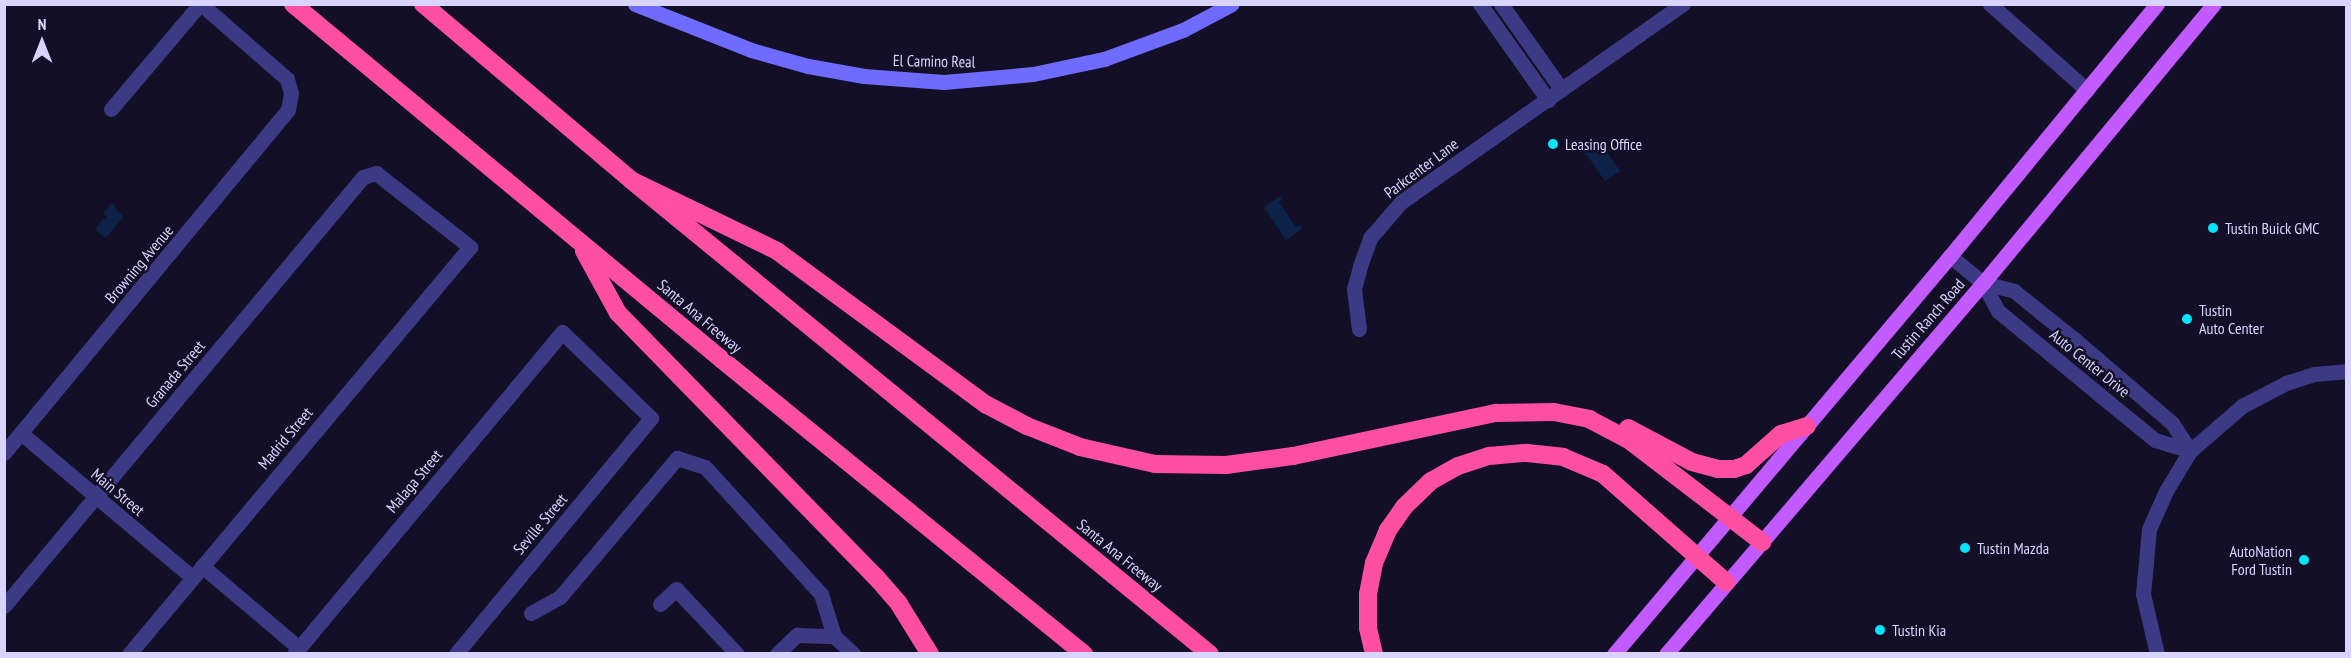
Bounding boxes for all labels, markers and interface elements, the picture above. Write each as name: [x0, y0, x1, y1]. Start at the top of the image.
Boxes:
north arrow: [12, 12, 72, 72]
text: N: [38, 14, 46, 34]
street label: El Camino Real: [893, 51, 975, 71]
street label: Parkcenter Lane: [1380, 134, 1462, 202]
place label: Leasing Office: [1565, 134, 1642, 154]
marker: Leasing Office: [1546, 137, 1560, 151]
place label: Tustin Buick GMC: [2225, 218, 2320, 238]
street label: Browning Avenue: [101, 221, 177, 307]
marker: Tustin Buick GMC: [2206, 221, 2220, 235]
street label: Santa Ana Freeway: [654, 275, 746, 357]
street label: Tustin Ranch Road: [1888, 275, 1968, 363]
place label: Tustin Auto Center: [2199, 300, 2264, 338]
marker: Tustin Auto Center: [2180, 312, 2194, 326]
street label: Auto Center Drive: [2046, 325, 2134, 401]
street label: Granada Street: [141, 336, 209, 412]
street label: Madrid Street: [254, 403, 316, 473]
street label: Malaga Street: [382, 446, 446, 516]
street label: Main Street: [87, 464, 149, 520]
street label: Seville Street: [509, 490, 571, 558]
street label: Santa Ana Freeway: [1073, 515, 1167, 595]
place label: Tustin Mazda: [1977, 538, 2049, 558]
marker: Tustin Mazda: [1958, 541, 1972, 555]
place label: AutoNation Ford Tustin: [2229, 541, 2292, 579]
marker: AutoNation Ford Tustin: [2297, 553, 2311, 567]
place label: Tustin Kia: [1892, 620, 1946, 640]
marker: Tustin Kia: [1873, 623, 1887, 637]

